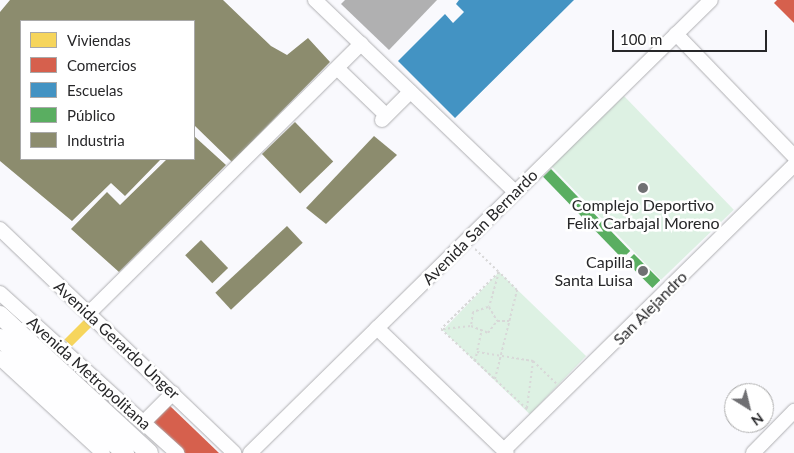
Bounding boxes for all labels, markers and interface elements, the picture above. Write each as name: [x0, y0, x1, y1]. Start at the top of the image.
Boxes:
legend: [20, 20, 195, 160]
scale bar: [614, 20, 769, 52]
text: 100 m: [620, 30, 662, 48]
text: Viviendas: [67, 31, 131, 49]
text: Comercios: [67, 56, 137, 74]
text: Escuelas: [67, 81, 123, 99]
text: Público: [67, 106, 115, 124]
text: Industria: [67, 131, 125, 149]
street label: Avenida San Bernardo: [418, 165, 542, 289]
marker: Complejo Deportivo Felix Carbajal Moreno: [637, 182, 649, 194]
place label: Complejo Deportivo Felix Carbajal Moreno: [566, 195, 720, 233]
place label: Capilla Santa Luisa: [554, 252, 633, 290]
marker: Capilla Santa Luisa: [637, 265, 649, 277]
street label: San Alejandro: [609, 267, 691, 349]
street label: Avenida Gerardo Unger: [50, 277, 184, 403]
street label: Avenida Metropolitana: [23, 312, 155, 434]
north arrow: [724, 383, 774, 433]
text: N: [748, 410, 767, 430]

